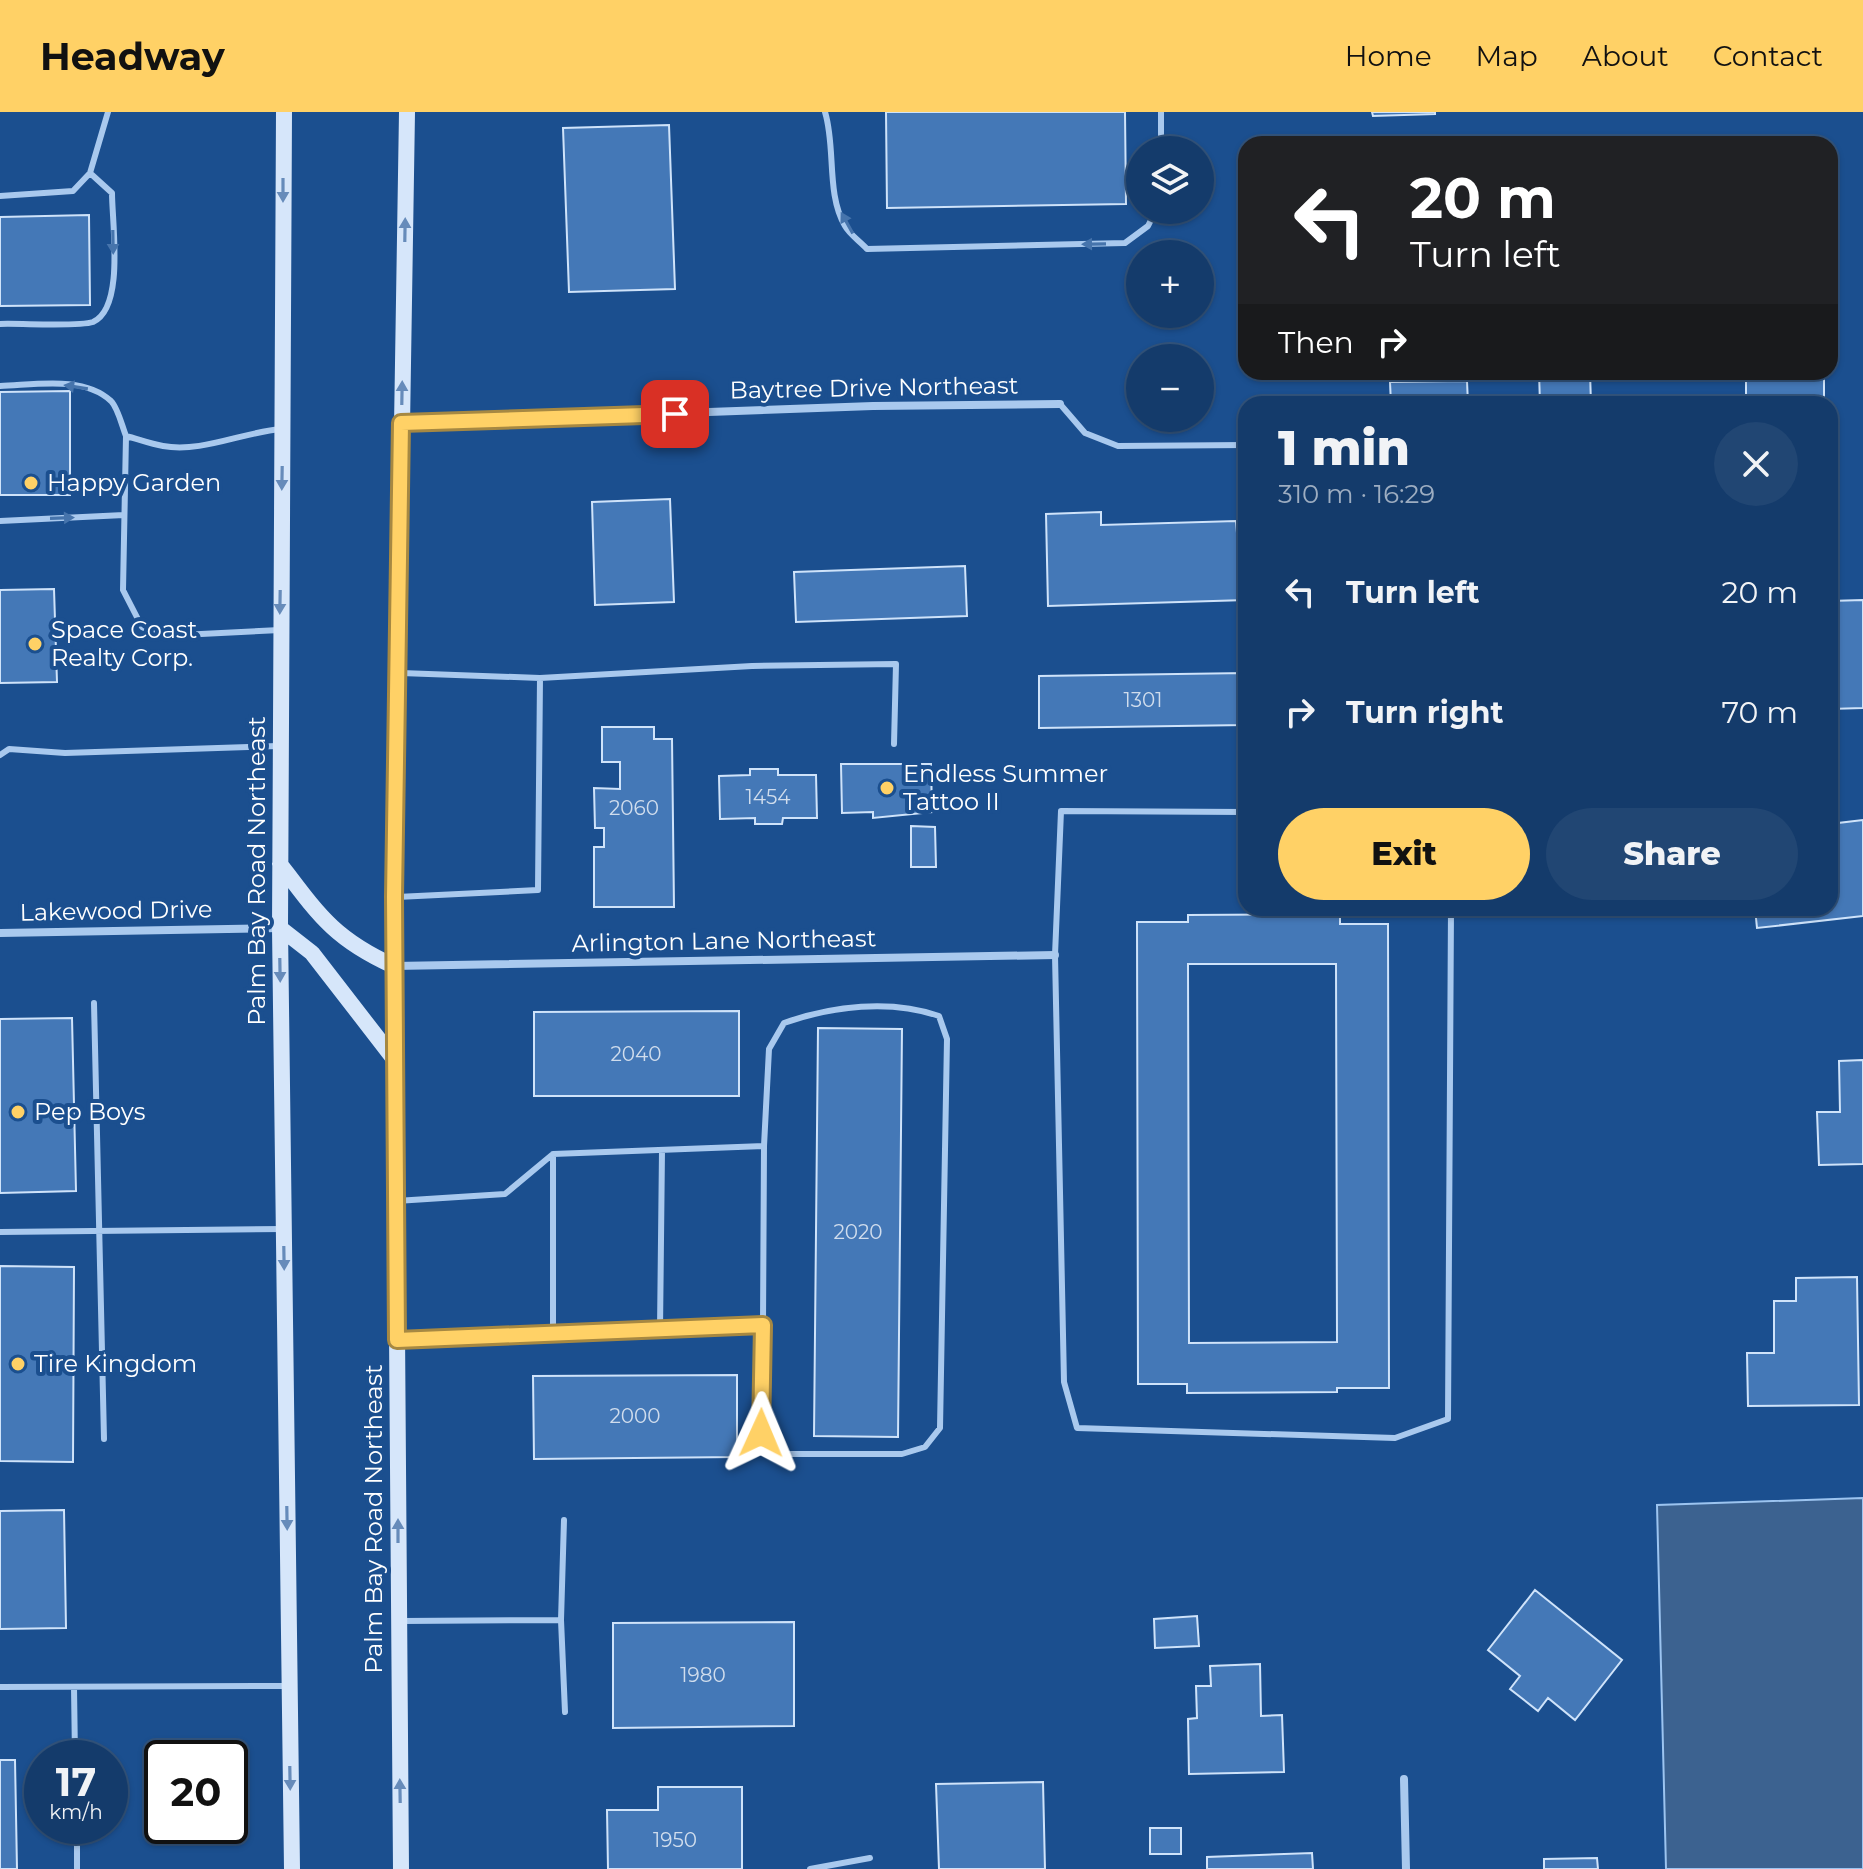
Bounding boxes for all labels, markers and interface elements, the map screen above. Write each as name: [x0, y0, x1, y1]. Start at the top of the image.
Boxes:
text: Headway: [40, 33, 225, 80]
text: Home: [1345, 39, 1432, 73]
text: Map: [1476, 39, 1538, 73]
text: About: [1582, 39, 1669, 73]
text: Contact: [1713, 39, 1823, 73]
map controls: [1126, 136, 1214, 432]
button: layers: [1126, 136, 1214, 224]
text: 20 m: [1410, 164, 1556, 232]
icon: left: [1278, 168, 1382, 272]
one-way arrow: [277, 178, 289, 203]
one-way arrow: [841, 212, 855, 235]
one-way arrow: [399, 217, 411, 242]
one-way arrow: [106, 230, 119, 255]
text: Turn left: [1410, 232, 1561, 276]
one-way arrow: [1081, 238, 1106, 250]
button: +: [1126, 240, 1214, 328]
icon: right: [1370, 320, 1414, 364]
text: Then: [1278, 324, 1354, 361]
button: −: [1126, 344, 1214, 432]
street label: Baytree Drive Northeast: [729, 370, 1019, 405]
one-way arrow: [64, 380, 89, 393]
one-way arrow: [396, 380, 408, 405]
pin: [641, 380, 709, 448]
icon: arrive: [653, 392, 697, 436]
text: 1 min: [1278, 419, 1410, 477]
button: close: [1714, 422, 1798, 506]
one-way arrow: [276, 466, 288, 491]
place label: Happy Garden: [47, 468, 221, 497]
marker: Happy Garden: [22, 474, 40, 492]
text: 310 m · 16:29: [1278, 478, 1435, 510]
one-way arrow: [50, 511, 75, 524]
icon: left: [1278, 570, 1322, 614]
text: Turn left: [1346, 574, 1479, 611]
text: 20 m: [1721, 574, 1798, 611]
one-way arrow: [274, 590, 286, 615]
place label: Space Coast Realty Corp.: [51, 615, 198, 672]
marker: Space Coast Realty Corp.: [26, 635, 44, 653]
house number: 1301: [1124, 688, 1162, 712]
icon: right: [1278, 690, 1322, 734]
text: Turn right: [1346, 694, 1503, 731]
text: 70 m: [1721, 694, 1798, 731]
street label: Palm Bay Road Northeast: [242, 716, 271, 1026]
place label: Endless Summer Tattoo II: [903, 759, 1108, 816]
marker: Endless Summer Tattoo II: [878, 779, 896, 797]
house number: 1454: [746, 785, 790, 809]
house number: 2060: [609, 796, 659, 820]
button: Exit: [1278, 808, 1530, 900]
button: Share: [1546, 808, 1798, 900]
street label: Lakewood Drive: [19, 894, 213, 927]
street label: Arlington Lane Northeast: [571, 923, 877, 958]
one-way arrow: [274, 958, 287, 983]
house number: 2040: [610, 1042, 662, 1066]
place label: Pep Boys: [34, 1097, 145, 1126]
marker: Pep Boys: [9, 1103, 27, 1121]
house number: 2020: [833, 1220, 883, 1244]
one-way arrow: [278, 1246, 290, 1271]
place label: Tire Kingdom: [34, 1349, 197, 1378]
marker: Tire Kingdom: [9, 1355, 27, 1373]
street label: Palm Bay Road Northeast: [359, 1364, 388, 1674]
position arrow: [719, 1391, 803, 1475]
house number: 2000: [609, 1404, 661, 1428]
one-way arrow: [281, 1506, 293, 1531]
one-way arrow: [392, 1518, 404, 1543]
house number: 1980: [680, 1663, 726, 1687]
speed limit sign: 20: [144, 1740, 248, 1844]
text: 17: [56, 1757, 96, 1806]
one-way arrow: [284, 1766, 297, 1791]
one-way arrow: [394, 1778, 407, 1803]
text: km/h: [49, 1800, 103, 1824]
house number: 1950: [653, 1828, 697, 1852]

